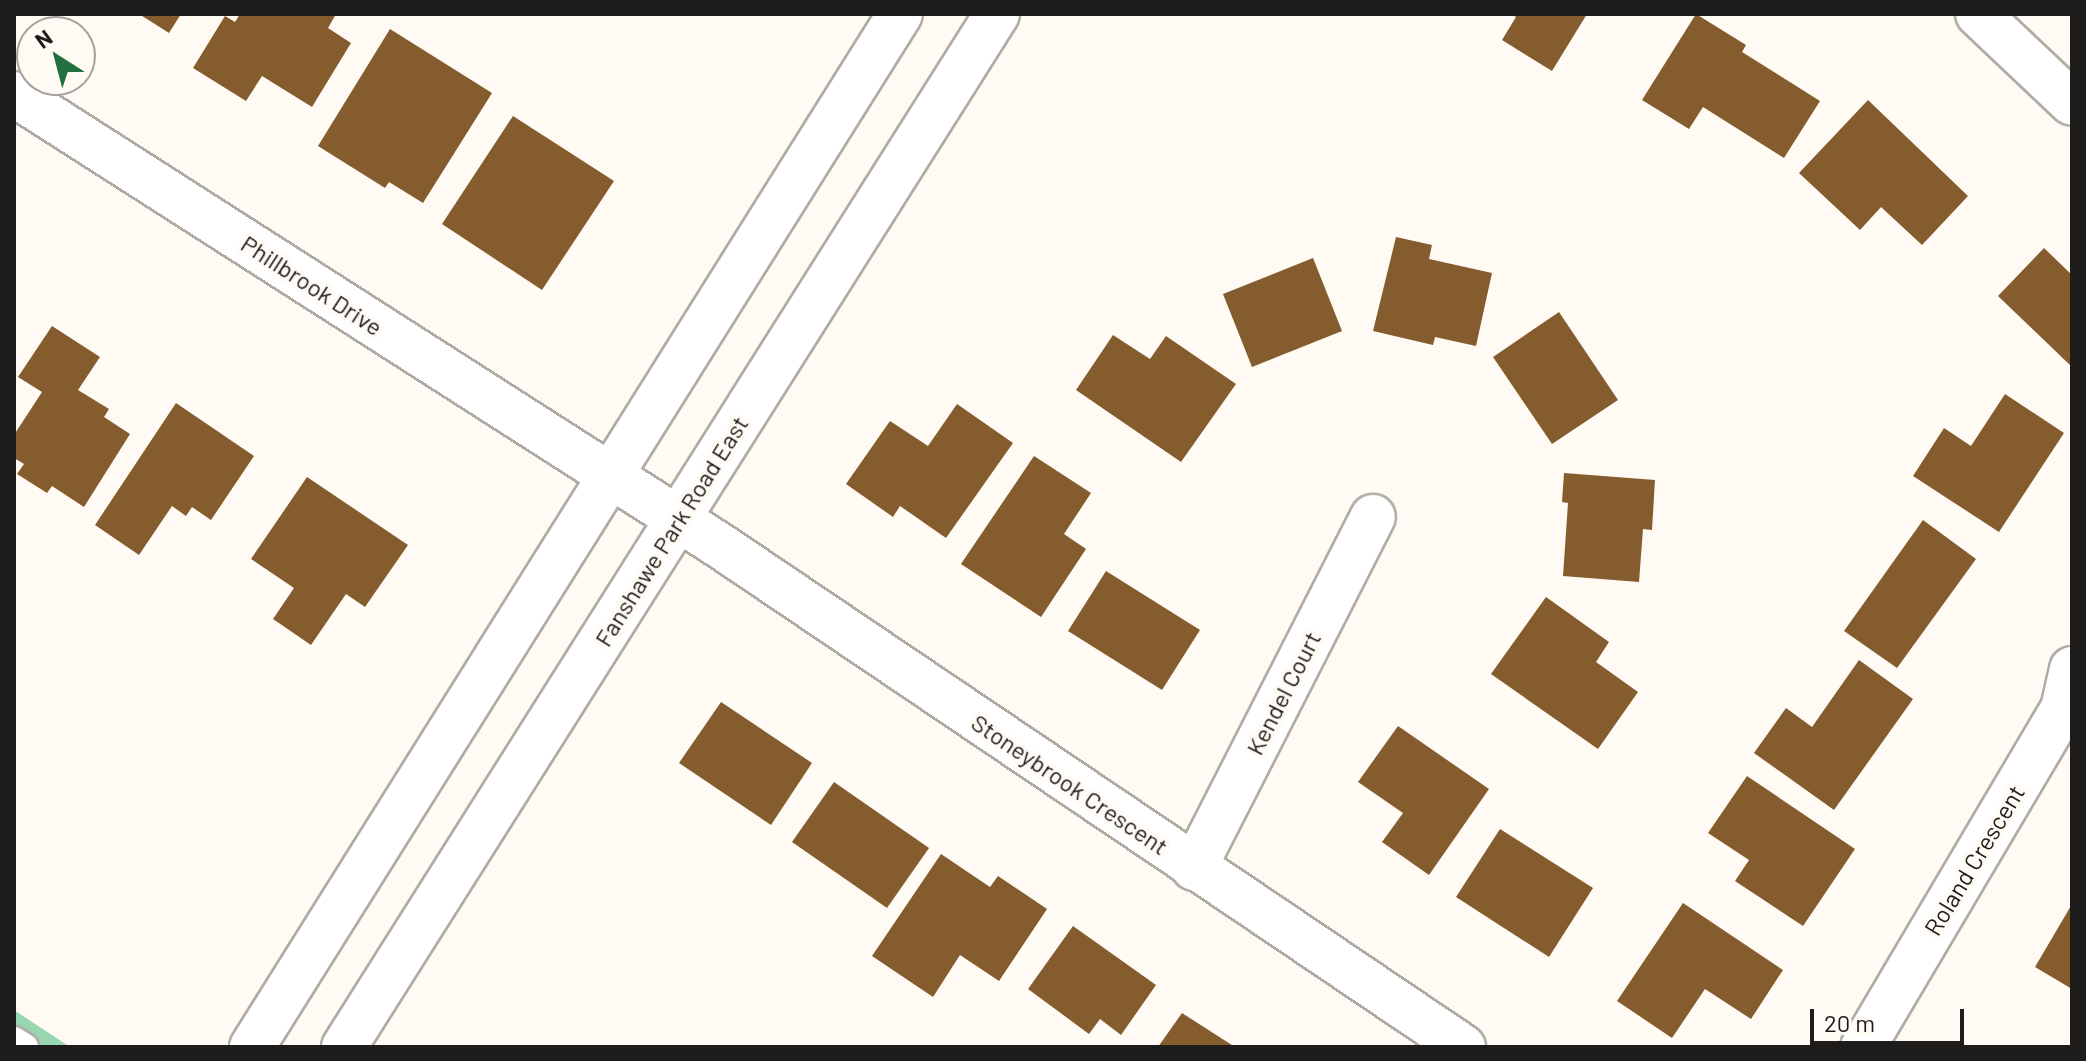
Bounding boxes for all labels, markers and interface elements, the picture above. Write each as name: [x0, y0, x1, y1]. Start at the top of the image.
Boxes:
north arrow: [16, 16, 96, 96]
text: N: [29, 23, 57, 53]
street label: Phillbrook Drive: [236, 229, 388, 341]
street label: Fanshawe Park Road East: [588, 411, 754, 651]
street label: Kendel Court: [1240, 627, 1326, 759]
street label: Stoneybrook Crescent: [966, 708, 1174, 860]
street label: Roland Crescent: [1918, 780, 2030, 940]
scale bar: [1814, 993, 1968, 1043]
text: 20 m: [1824, 1008, 1875, 1037]

